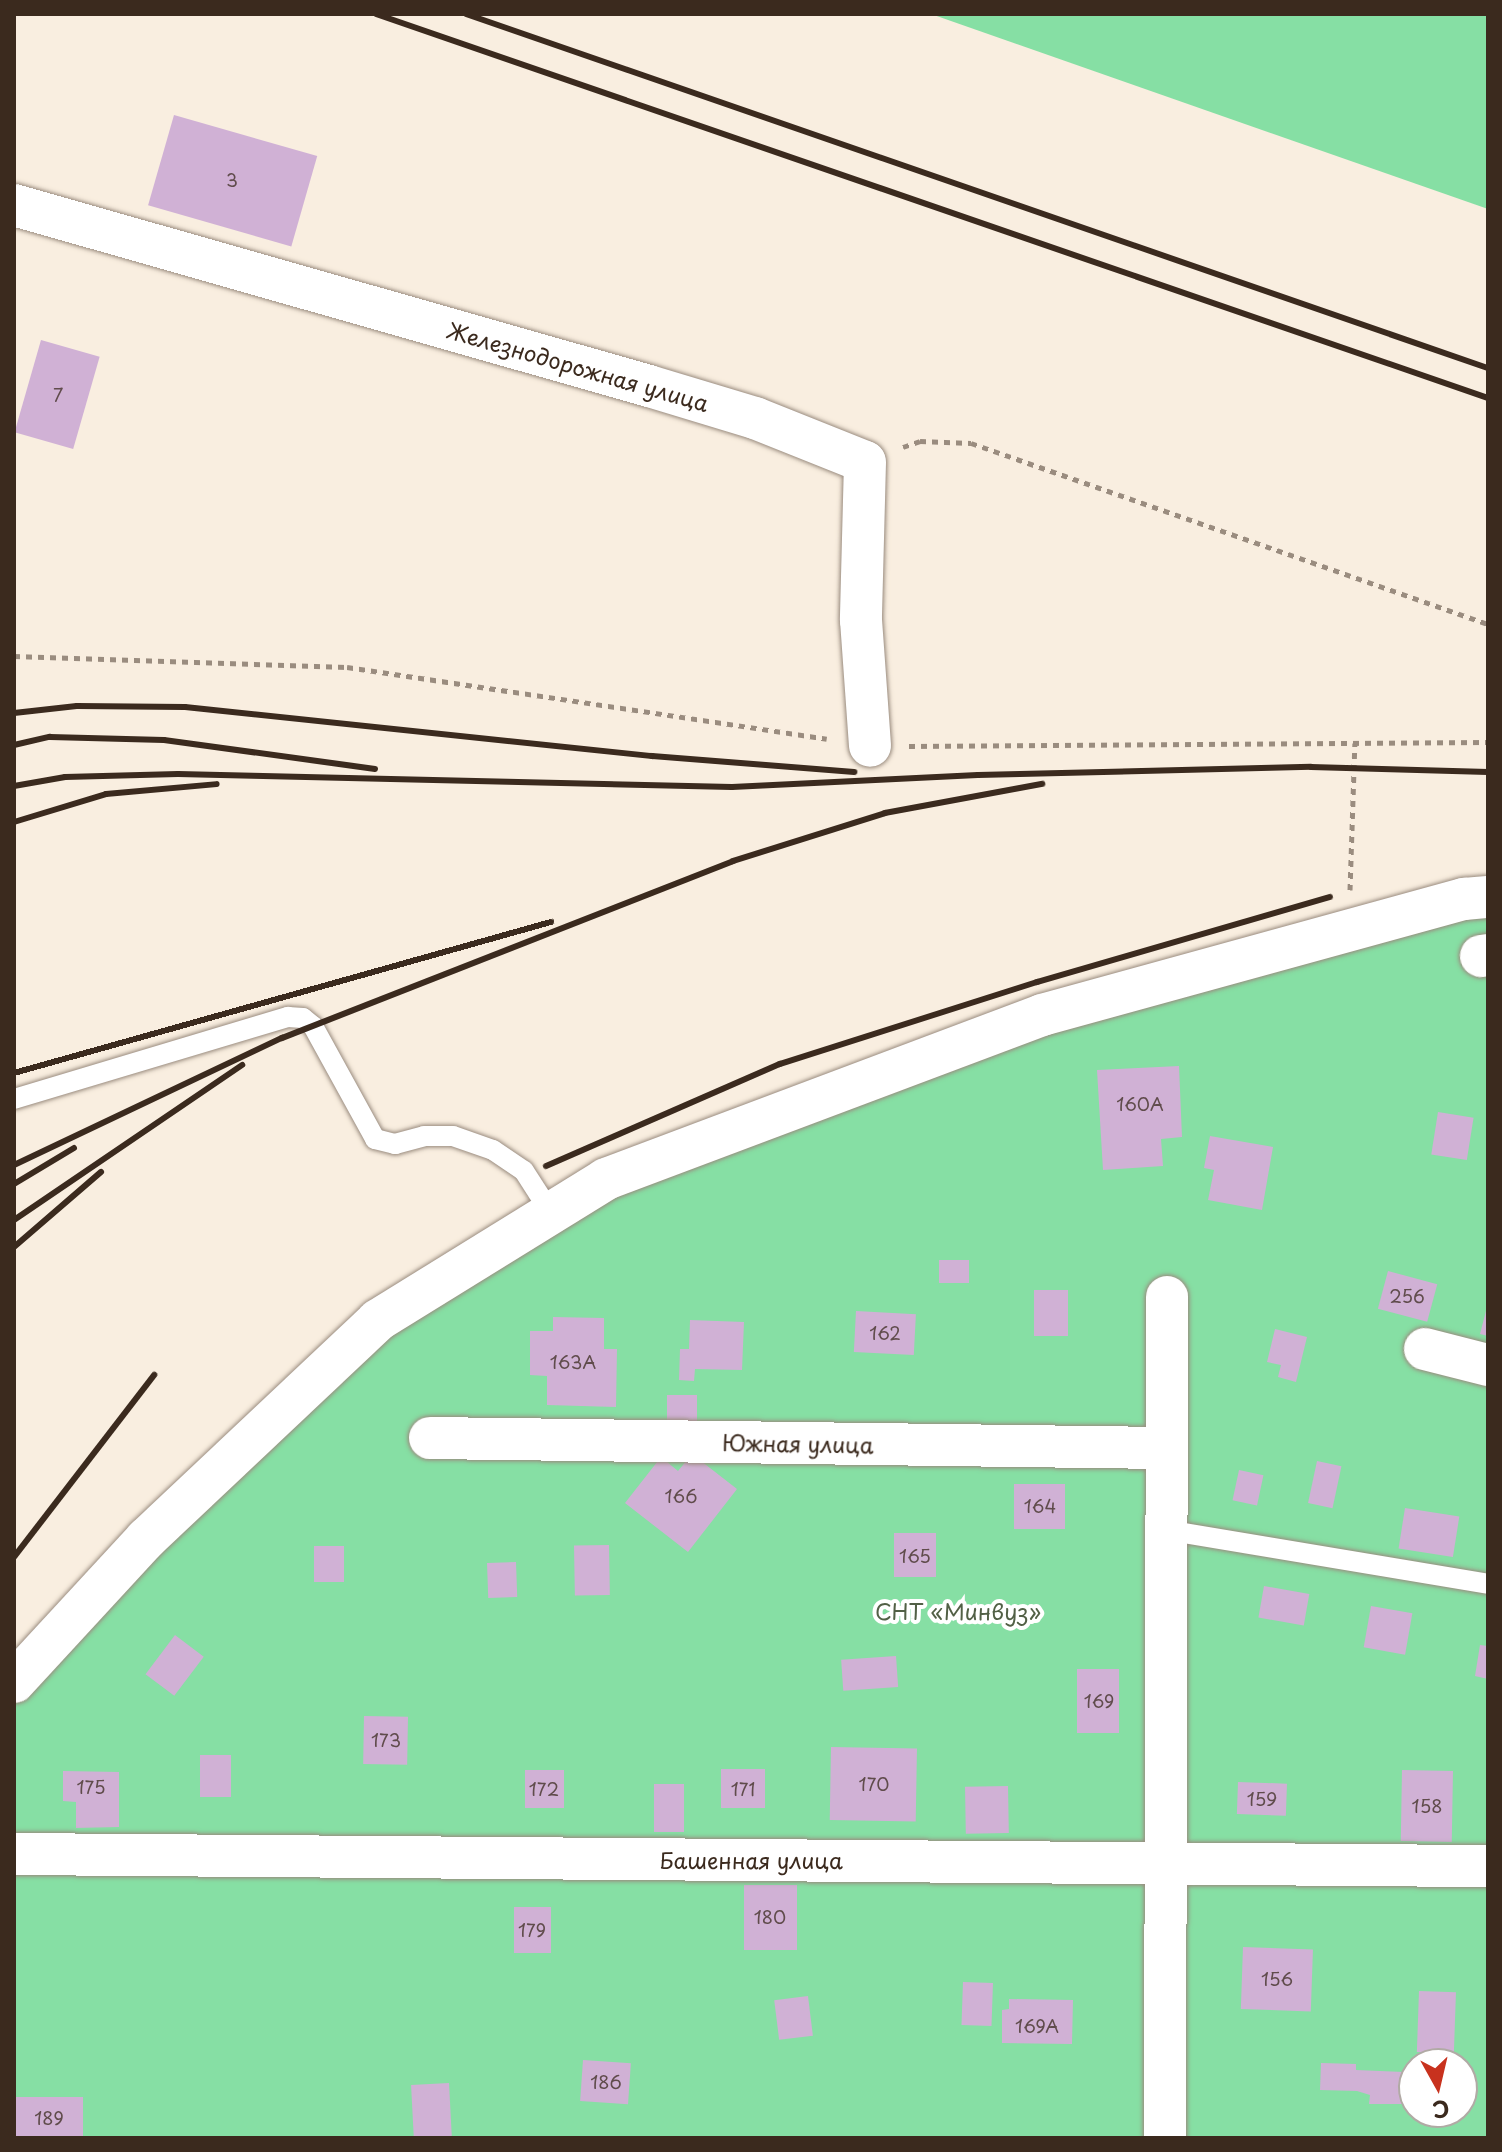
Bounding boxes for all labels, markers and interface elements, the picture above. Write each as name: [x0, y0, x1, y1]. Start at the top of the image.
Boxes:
house number: 3: [226, 169, 238, 191]
street label: Железнодорожная улица: [443, 316, 713, 416]
house number: 7: [53, 384, 63, 406]
house number: 160А: [1116, 1093, 1164, 1115]
house number: 256: [1389, 1285, 1425, 1307]
house number: 162: [869, 1322, 901, 1344]
house number: 163А: [550, 1351, 596, 1373]
street label: Южная улица: [721, 1428, 875, 1458]
house number: 166: [665, 1485, 697, 1507]
house number: 164: [1024, 1495, 1056, 1517]
house number: 165: [899, 1545, 931, 1567]
park label: СНТ «Минвуз»: [875, 1598, 1041, 1624]
house number: 169: [1084, 1690, 1114, 1712]
house number: 173: [371, 1729, 401, 1751]
house number: 170: [859, 1773, 889, 1795]
house number: 175: [76, 1776, 106, 1798]
house number: 172: [529, 1778, 559, 1800]
house number: 171: [731, 1778, 755, 1800]
house number: 159: [1247, 1788, 1277, 1810]
house number: 158: [1412, 1795, 1442, 1817]
street label: Башенная улица: [659, 1847, 843, 1873]
house number: 180: [754, 1906, 786, 1928]
house number: 179: [518, 1919, 546, 1941]
house number: 156: [1261, 1968, 1293, 1990]
house number: 169А: [1015, 2015, 1059, 2037]
north arrow: [1398, 2048, 1478, 2128]
house number: 186: [590, 2071, 622, 2093]
text: С: [1431, 2093, 1452, 2128]
house number: 189: [34, 2107, 64, 2129]

